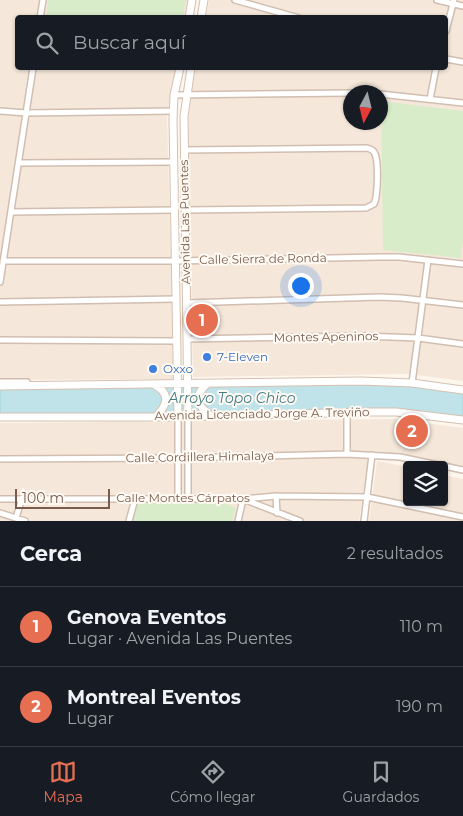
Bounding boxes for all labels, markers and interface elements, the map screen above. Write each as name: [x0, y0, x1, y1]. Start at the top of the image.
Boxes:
search box: [15, 15, 448, 70]
icon: search: [33, 29, 61, 57]
text: Buscar aquí: [73, 31, 186, 54]
north arrow: [343, 85, 388, 130]
street label: Avenida Las Puentes: [176, 160, 193, 284]
street label: Calle Sierra de Ronda: [199, 250, 327, 267]
your location: [288, 273, 314, 299]
pin: 1: [186, 301, 218, 339]
street label: Montes Apeninos: [273, 328, 379, 345]
place label: 7-Eleven: [217, 349, 268, 364]
marker: 7-Eleven: [201, 351, 213, 363]
place label: Oxxo: [163, 361, 193, 376]
marker: Oxxo: [147, 363, 159, 375]
water label: Arroyo Topo Chico: [167, 389, 296, 407]
street label: Avenida Licenciado Jorge A. Treviño: [154, 404, 370, 423]
pin: 2: [396, 412, 428, 450]
street label: Calle Cordillera Himalaya: [126, 448, 274, 465]
map controls: [403, 461, 448, 506]
button: layers: [403, 461, 448, 506]
scale bar: [15, 486, 110, 509]
text: 100 m: [22, 489, 64, 507]
street label: Calle Montes Cárpatos: [116, 490, 250, 505]
text: Cerca: [20, 541, 82, 566]
text: 2 resultados: [347, 544, 443, 563]
text: Genova Eventos: [67, 606, 226, 629]
text: 1: [33, 617, 39, 636]
text: 110 m: [400, 617, 443, 636]
text: Lugar · Avenida Las Puentes: [67, 629, 292, 648]
text: Montreal Eventos: [67, 686, 241, 709]
text: 2: [31, 697, 41, 716]
text: 190 m: [396, 697, 443, 716]
text: Lugar: [67, 709, 114, 728]
tab: Mapa: [44, 758, 83, 806]
tab: Cómo llegar: [170, 758, 255, 806]
tab: Guardados: [343, 758, 419, 806]

